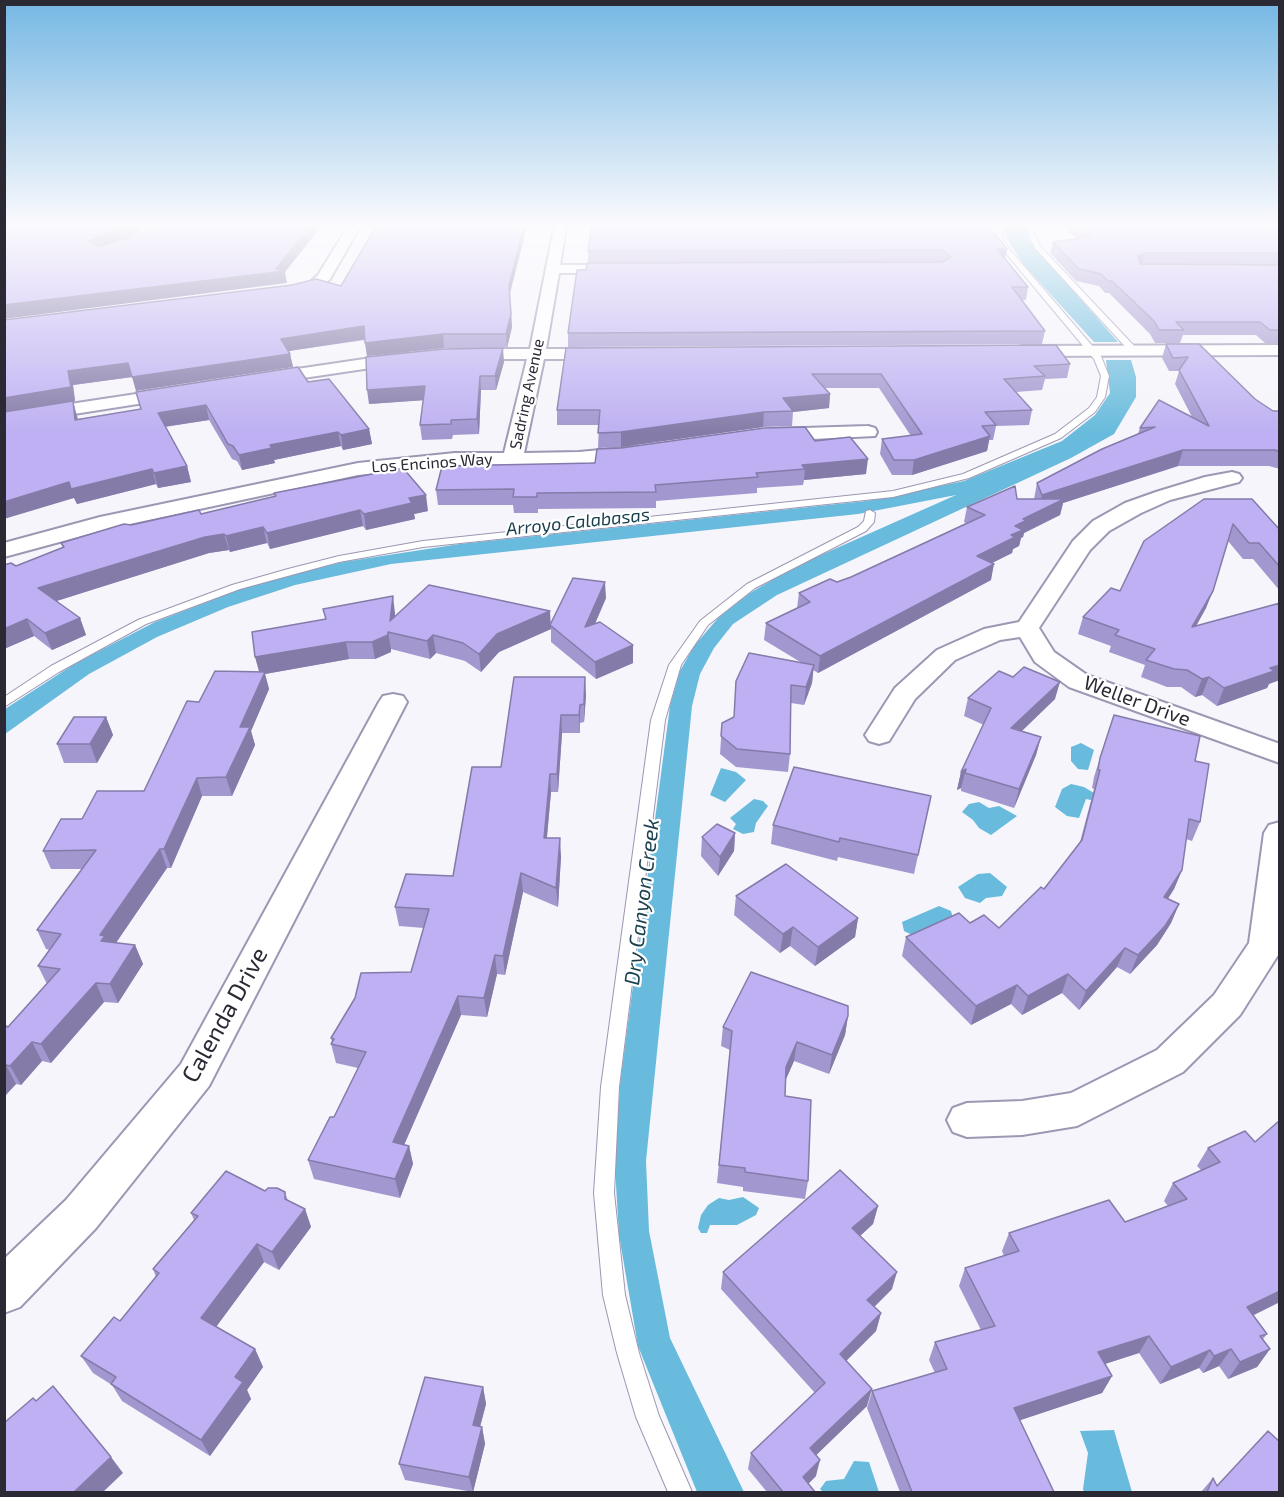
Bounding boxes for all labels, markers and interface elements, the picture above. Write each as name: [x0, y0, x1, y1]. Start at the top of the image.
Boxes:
street label: Sadring Avenue: [506, 337, 548, 451]
street label: Los Encinos Way: [371, 449, 493, 477]
water label: Arroyo Calabasas: [505, 504, 651, 540]
street label: Weller Drive: [1080, 671, 1194, 731]
water label: Dry Canyon Creek: [619, 817, 665, 987]
street label: Calenda Drive: [176, 942, 274, 1088]

